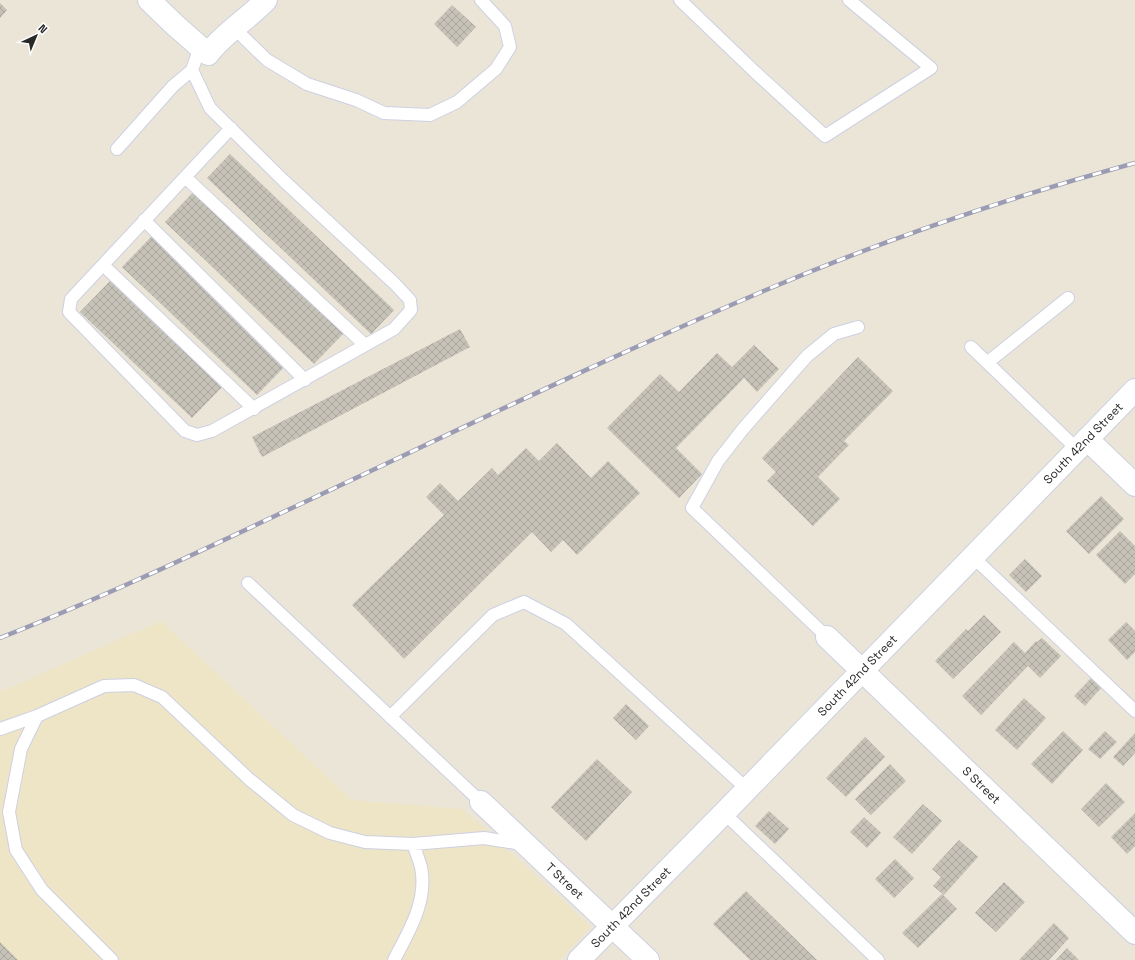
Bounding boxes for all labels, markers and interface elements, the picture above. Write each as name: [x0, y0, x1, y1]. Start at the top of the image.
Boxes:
north arrow: [16, 16, 56, 56]
text: N: [35, 21, 50, 36]
street label: South 42nd Street: [1040, 399, 1127, 487]
street label: South 42nd Street: [814, 631, 901, 720]
street label: S Street: [959, 763, 1004, 807]
street label: T Street: [542, 859, 587, 903]
street label: South 42nd Street: [587, 863, 675, 951]

